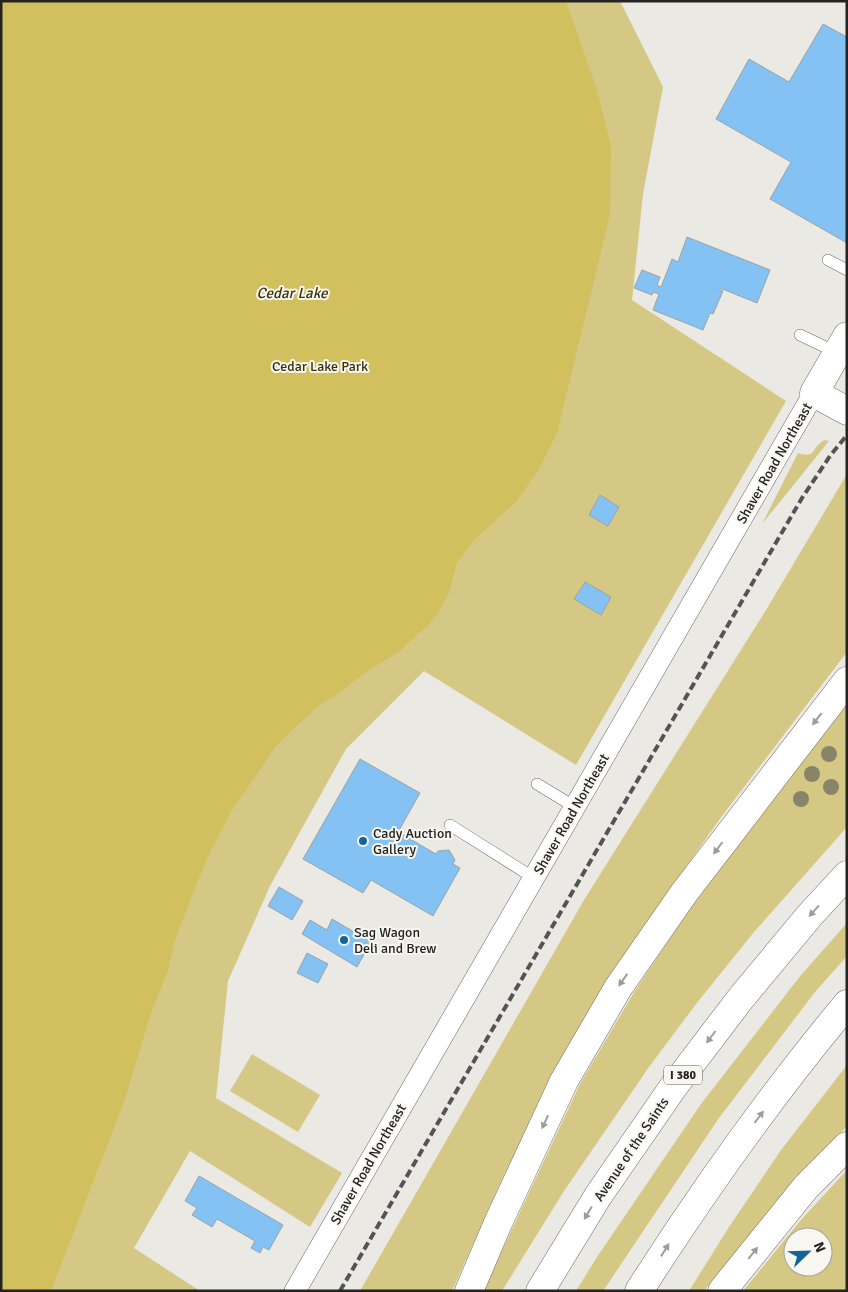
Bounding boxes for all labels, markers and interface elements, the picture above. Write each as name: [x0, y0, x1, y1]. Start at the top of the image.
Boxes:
water label: Cedar Lake: [257, 284, 329, 302]
park label: Cedar Lake Park: [272, 358, 368, 375]
street label: Shaver Road Northeast: [733, 400, 816, 527]
one-way arrow: [812, 713, 822, 726]
street label: Shaver Road Northeast: [530, 751, 613, 878]
place label: Cady Auction Gallery: [373, 825, 452, 858]
marker: Cady Auction Gallery: [357, 835, 369, 847]
one-way arrow: [713, 841, 723, 855]
one-way arrow: [808, 904, 820, 916]
place label: Sag Wagon Deli and Brew: [354, 924, 436, 957]
marker: Sag Wagon Deli and Brew: [338, 934, 350, 946]
one-way arrow: [618, 973, 628, 987]
one-way arrow: [706, 1030, 717, 1043]
road number: I 380: [664, 1066, 702, 1084]
street label: Avenue of the Saints: [590, 1094, 673, 1205]
street label: Shaver Road Northeast: [327, 1101, 410, 1228]
one-way arrow: [753, 1111, 764, 1124]
one-way arrow: [541, 1115, 549, 1130]
one-way arrow: [583, 1206, 593, 1219]
north arrow: [783, 1227, 833, 1277]
text: N: [810, 1239, 829, 1255]
one-way arrow: [661, 1243, 670, 1256]
one-way arrow: [747, 1247, 758, 1260]

